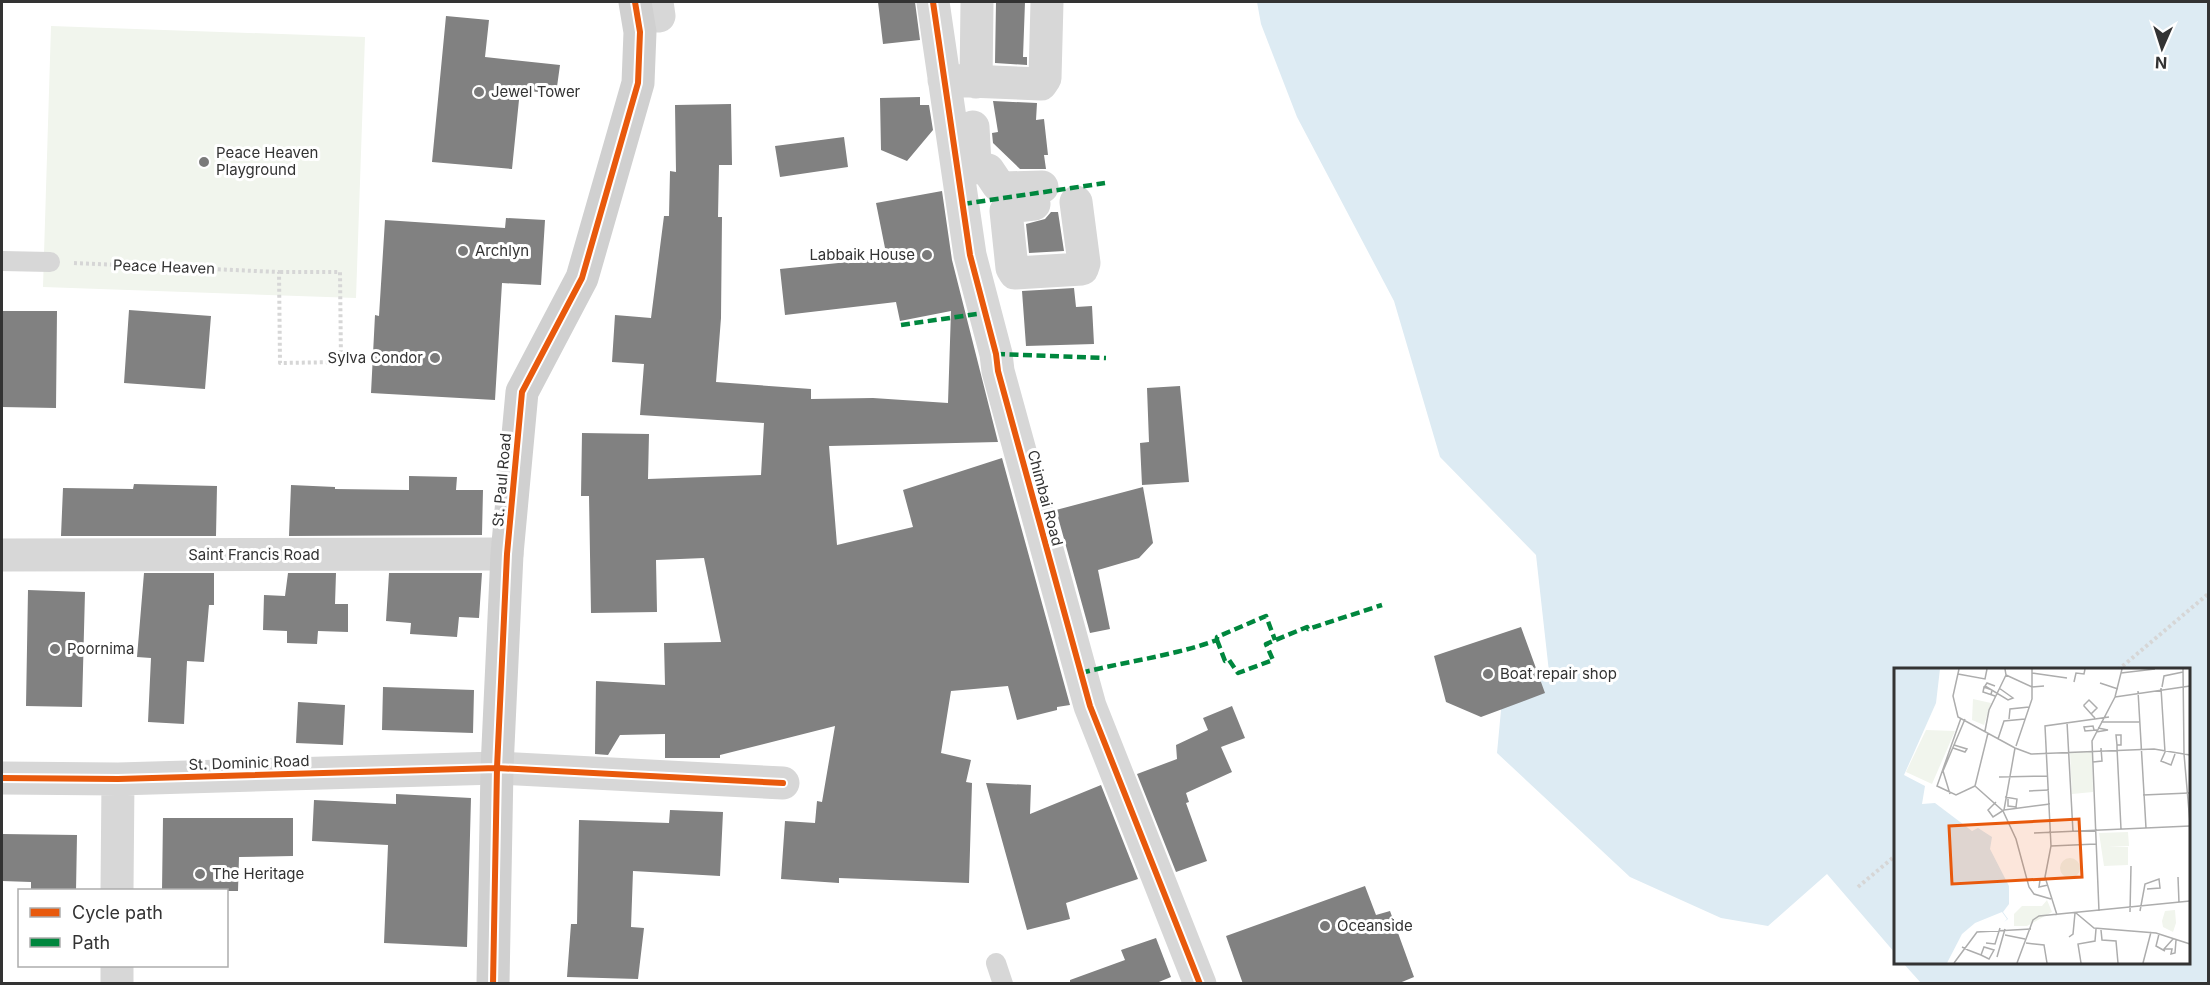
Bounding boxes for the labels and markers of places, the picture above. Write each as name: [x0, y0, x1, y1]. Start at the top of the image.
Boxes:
place label: Jewel Tower: [491, 82, 581, 101]
marker: Jewel Tower: [472, 85, 486, 99]
place label: Peace Heaven Playground: [216, 143, 318, 179]
marker: Peace Heaven Playground: [197, 155, 211, 169]
place label: Archlyn: [475, 241, 529, 260]
marker: Archlyn: [456, 244, 470, 258]
place label: Labbaik House: [809, 245, 915, 264]
marker: Labbaik House: [920, 248, 934, 262]
place label: Sylva Condor: [328, 348, 423, 367]
marker: Sylva Condor: [428, 351, 442, 365]
place label: Poornima: [67, 639, 134, 658]
marker: Poornima: [48, 642, 62, 656]
place label: Boat repair shop: [1500, 664, 1617, 683]
marker: Boat repair shop: [1481, 667, 1495, 681]
place label: The Heritage: [212, 864, 304, 883]
marker: The Heritage: [193, 867, 207, 881]
place label: Oceanside: [1337, 916, 1413, 935]
marker: Oceanside: [1318, 919, 1332, 933]

